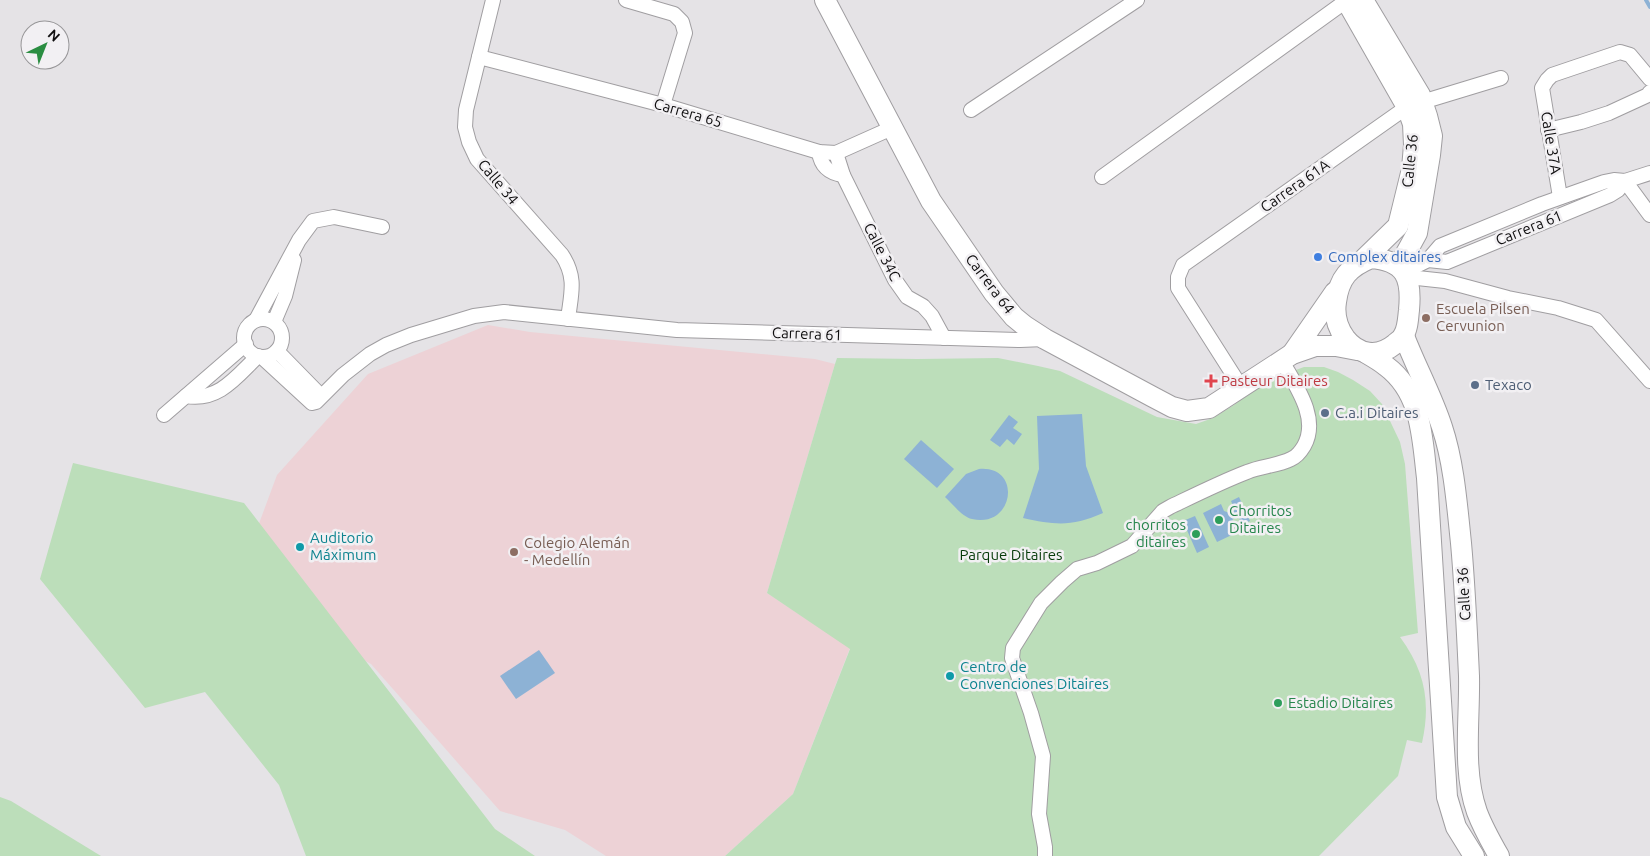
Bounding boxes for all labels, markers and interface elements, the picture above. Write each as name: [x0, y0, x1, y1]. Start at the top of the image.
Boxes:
north arrow: [20, 20, 70, 70]
text: N: [45, 26, 63, 45]
street label: Carrera 65: [652, 95, 724, 130]
street label: Calle 37A: [1538, 110, 1565, 176]
street label: Calle 36: [1398, 133, 1421, 188]
street label: Calle 34: [475, 156, 522, 208]
street label: Carrera 61A: [1257, 156, 1333, 216]
street label: Carrera 61: [1493, 206, 1565, 249]
street label: Calle 34C: [861, 220, 904, 284]
place label: Complex ditaires: [1328, 248, 1441, 265]
street label: Carrera 64: [962, 251, 1018, 317]
marker: Complex ditaires: [1312, 251, 1324, 263]
place label: Escuela Pilsen Cervunion: [1436, 300, 1530, 334]
marker: Escuela Pilsen Cervunion: [1420, 312, 1432, 324]
street label: Carrera 61: [772, 324, 842, 343]
place label: Pasteur Ditaires: [1221, 372, 1328, 389]
marker: Pasteur Ditaires: [1205, 375, 1217, 387]
place label: Texaco: [1485, 376, 1532, 393]
marker: Texaco: [1469, 379, 1481, 391]
place label: C.a.i Ditaires: [1335, 404, 1419, 421]
marker: C.a.i Ditaires: [1319, 407, 1331, 419]
place label: Chorritos Ditaires: [1229, 502, 1292, 536]
marker: Chorritos Ditaires: [1213, 514, 1225, 526]
place label: chorritos ditaires: [1126, 516, 1186, 550]
marker: chorritos ditaires: [1190, 528, 1202, 540]
place label: Auditorio Máximum: [310, 529, 376, 563]
place label: Colegio Alemán - Medellín: [524, 534, 630, 568]
marker: Auditorio Máximum: [294, 541, 306, 553]
marker: Colegio Alemán - Medellín: [508, 546, 520, 558]
park label: Parque Ditaires: [959, 546, 1063, 563]
street label: Calle 36: [1454, 567, 1473, 621]
place label: Centro de Convenciones Ditaires: [960, 658, 1109, 692]
marker: Centro de Convenciones Ditaires: [944, 670, 956, 682]
place label: Estadio Ditaires: [1288, 694, 1393, 711]
marker: Estadio Ditaires: [1272, 697, 1284, 709]

